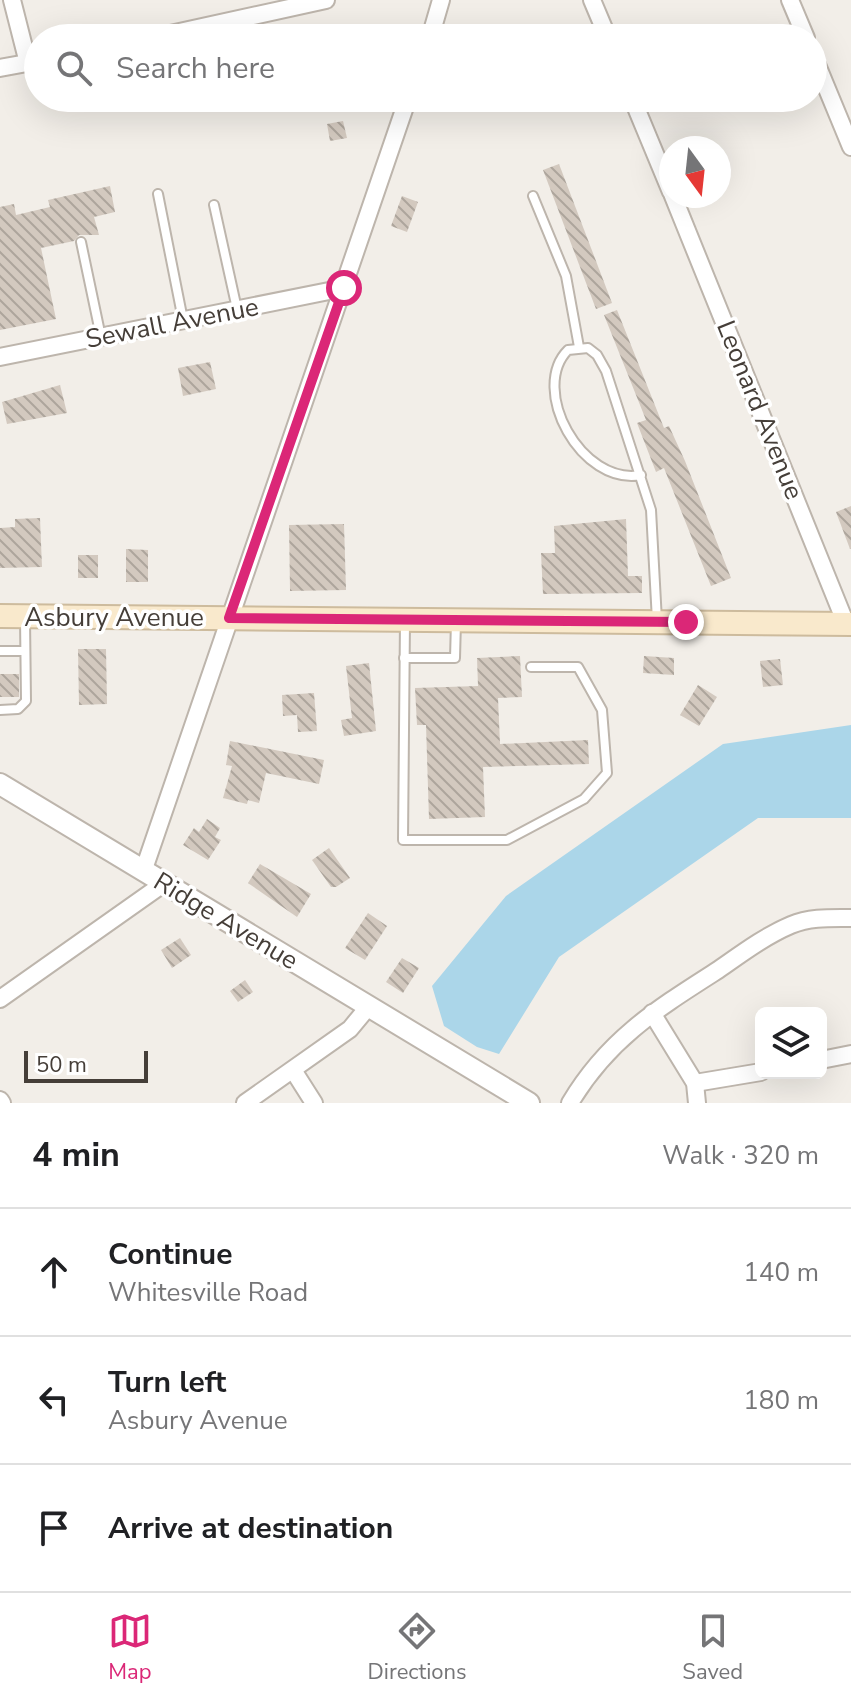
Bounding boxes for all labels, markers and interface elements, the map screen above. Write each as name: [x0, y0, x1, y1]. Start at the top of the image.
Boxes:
search box: [24, 24, 827, 112]
icon: search: [52, 46, 96, 90]
text: Search here: [116, 48, 275, 89]
north arrow: [659, 136, 731, 208]
route start: [326, 270, 362, 306]
street label: Sewall Avenue: [82, 289, 262, 357]
street label: Leonard Avenue: [708, 315, 812, 505]
street label: Asbury Avenue: [24, 600, 204, 635]
route end: [668, 604, 704, 640]
street label: Ridge Avenue: [147, 864, 305, 978]
map controls: [755, 1007, 827, 1079]
button: layers: [755, 1007, 827, 1079]
scale bar: [24, 1047, 148, 1083]
text: 50 m: [36, 1050, 87, 1080]
text: 4 min: [32, 1132, 120, 1178]
text: Walk · 320 m: [662, 1138, 819, 1173]
text: Continue: [108, 1234, 233, 1275]
icon: ahead: [32, 1250, 76, 1294]
text: 140 m: [743, 1255, 819, 1290]
text: Whitesville Road: [108, 1275, 308, 1310]
text: Turn left: [108, 1362, 226, 1403]
icon: left: [32, 1378, 76, 1422]
text: 180 m: [743, 1383, 819, 1418]
text: Asbury Avenue: [108, 1403, 288, 1438]
icon: arrive: [32, 1506, 76, 1550]
text: Arrive at destination: [108, 1508, 393, 1549]
tab: Map: [108, 1609, 152, 1687]
tab: Directions: [368, 1609, 467, 1687]
tab: Saved: [682, 1609, 743, 1687]

